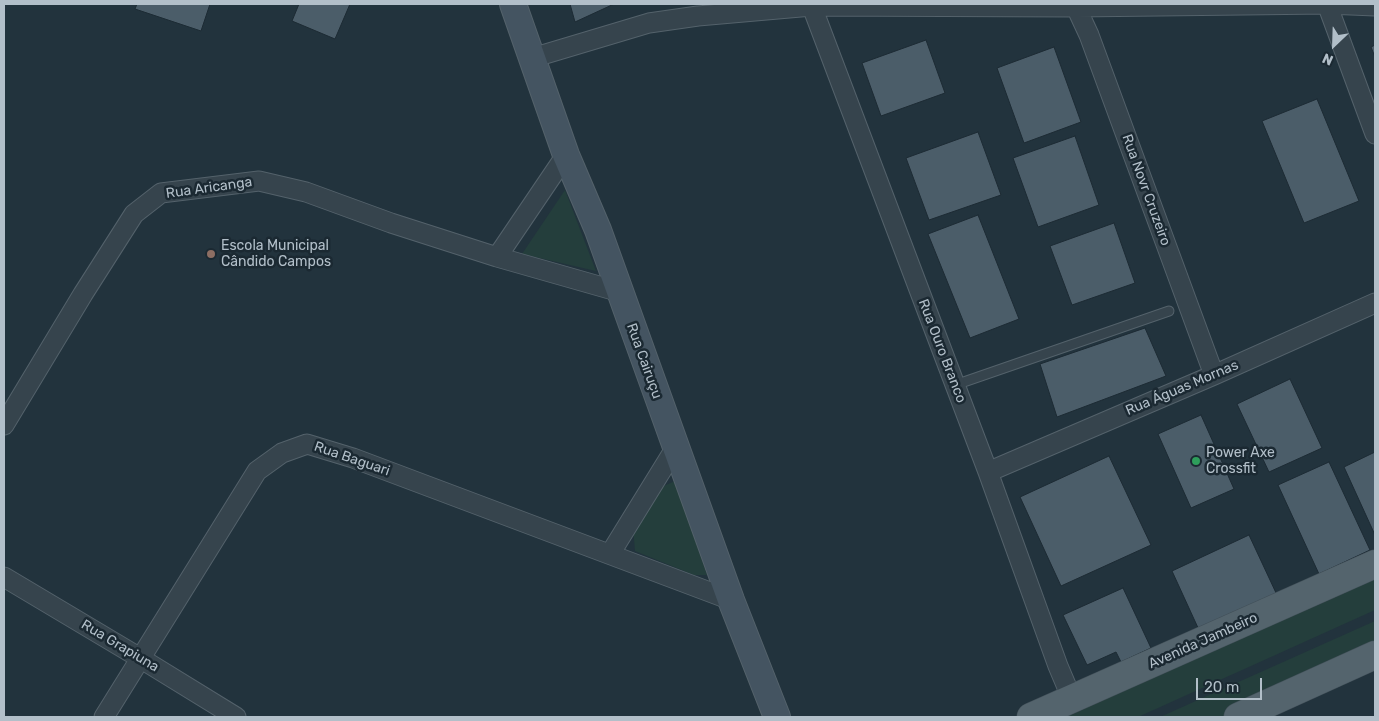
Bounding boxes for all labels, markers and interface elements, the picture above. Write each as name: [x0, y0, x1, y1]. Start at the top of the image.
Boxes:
north arrow: [1309, 20, 1359, 70]
text: N: [1320, 49, 1336, 69]
street label: Rua Novr Cruzeiro: [1118, 132, 1174, 248]
street label: Rua Aricanga: [165, 174, 253, 202]
place label: Escola Municipal Cândido Campos: [221, 238, 331, 270]
marker: Escola Municipal Cândido Campos: [205, 248, 217, 260]
street label: Rua Ouro Branco: [914, 297, 970, 405]
street label: Rua Cairuçu: [623, 321, 665, 401]
street label: Rua Águas Mornas: [1123, 357, 1241, 419]
street label: Rua Baguari: [312, 438, 392, 480]
place label: Power Axe Crossfit: [1206, 445, 1275, 478]
marker: Power Axe Crossfit: [1190, 455, 1202, 467]
street label: Avenida Jambeiro: [1146, 609, 1260, 673]
street label: Rua Grapiuna: [78, 616, 162, 676]
scale bar: [1199, 668, 1265, 700]
text: 20 m: [1204, 678, 1239, 696]

